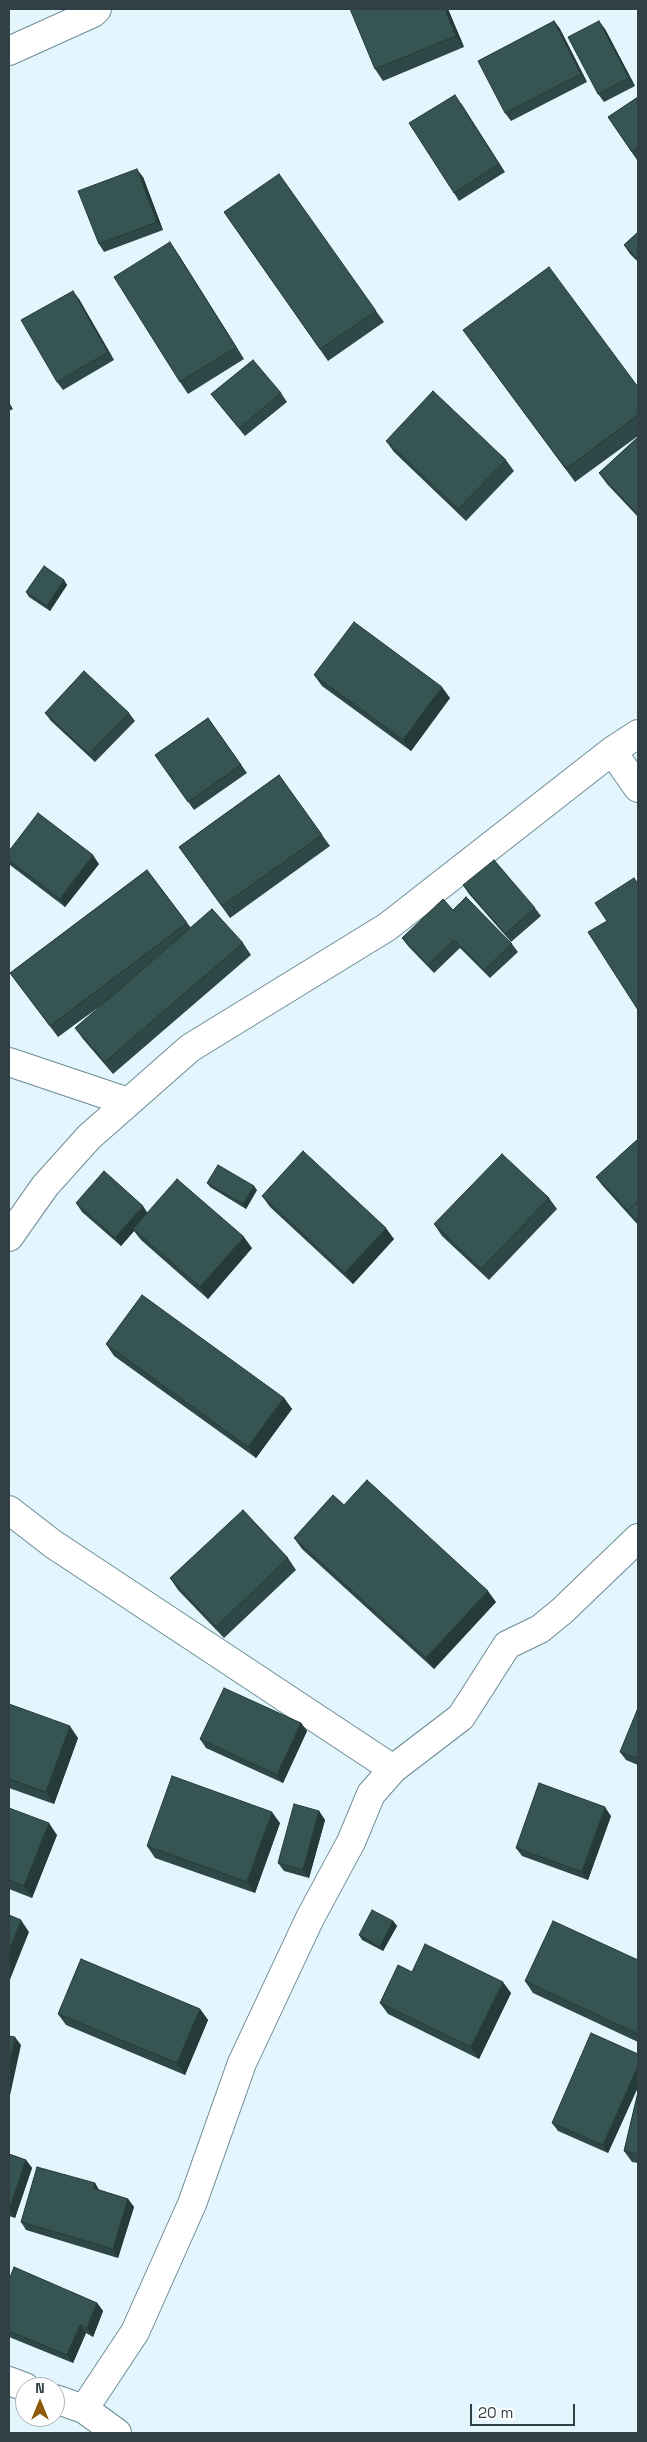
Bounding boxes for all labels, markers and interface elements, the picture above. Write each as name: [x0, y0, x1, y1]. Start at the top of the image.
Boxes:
north arrow: [15, 2377, 65, 2427]
text: N: [35, 2379, 45, 2397]
scale bar: [472, 2394, 577, 2426]
text: 20 m: [478, 2403, 513, 2422]

